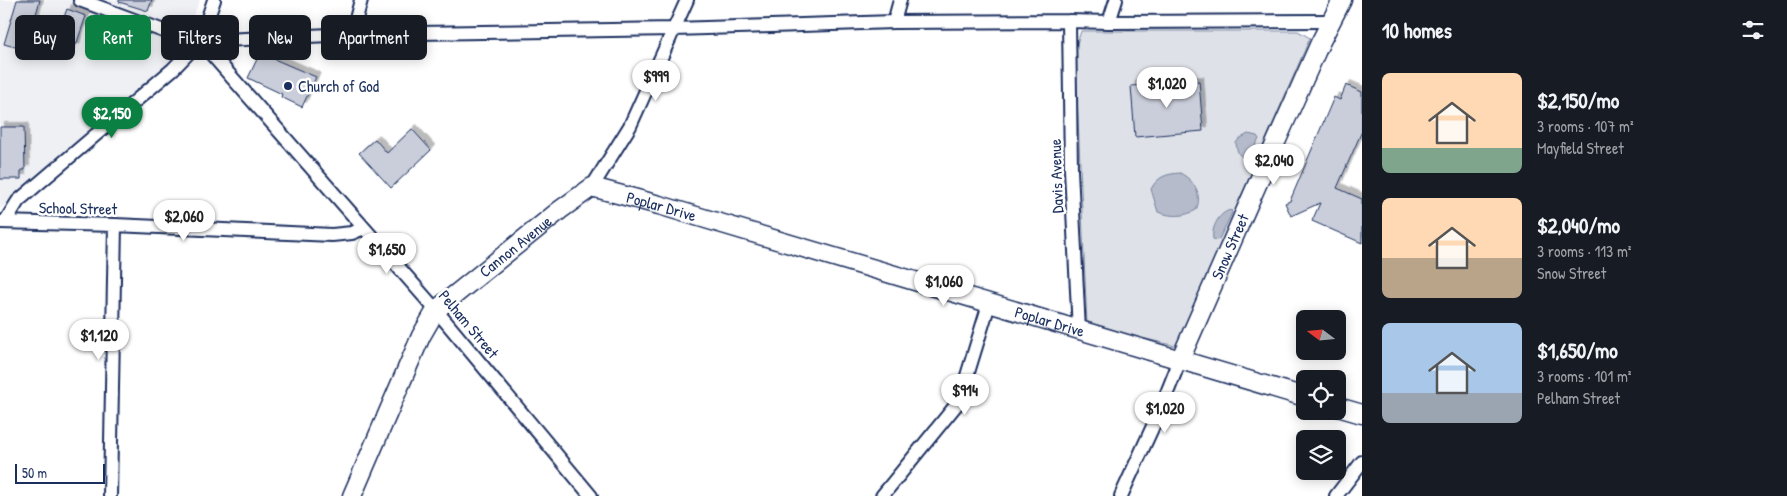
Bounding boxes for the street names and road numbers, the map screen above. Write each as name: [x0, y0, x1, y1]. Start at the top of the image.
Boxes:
street label: Davis Avenue: [1044, 138, 1068, 214]
street label: Poplar Drive: [624, 186, 700, 227]
street label: School Street: [39, 196, 118, 220]
street label: Cannon Avenue: [474, 210, 557, 282]
street label: Snow Street: [1206, 210, 1254, 283]
street label: Pelham Street: [434, 285, 504, 363]
street label: Poplar Drive: [1012, 300, 1088, 342]

